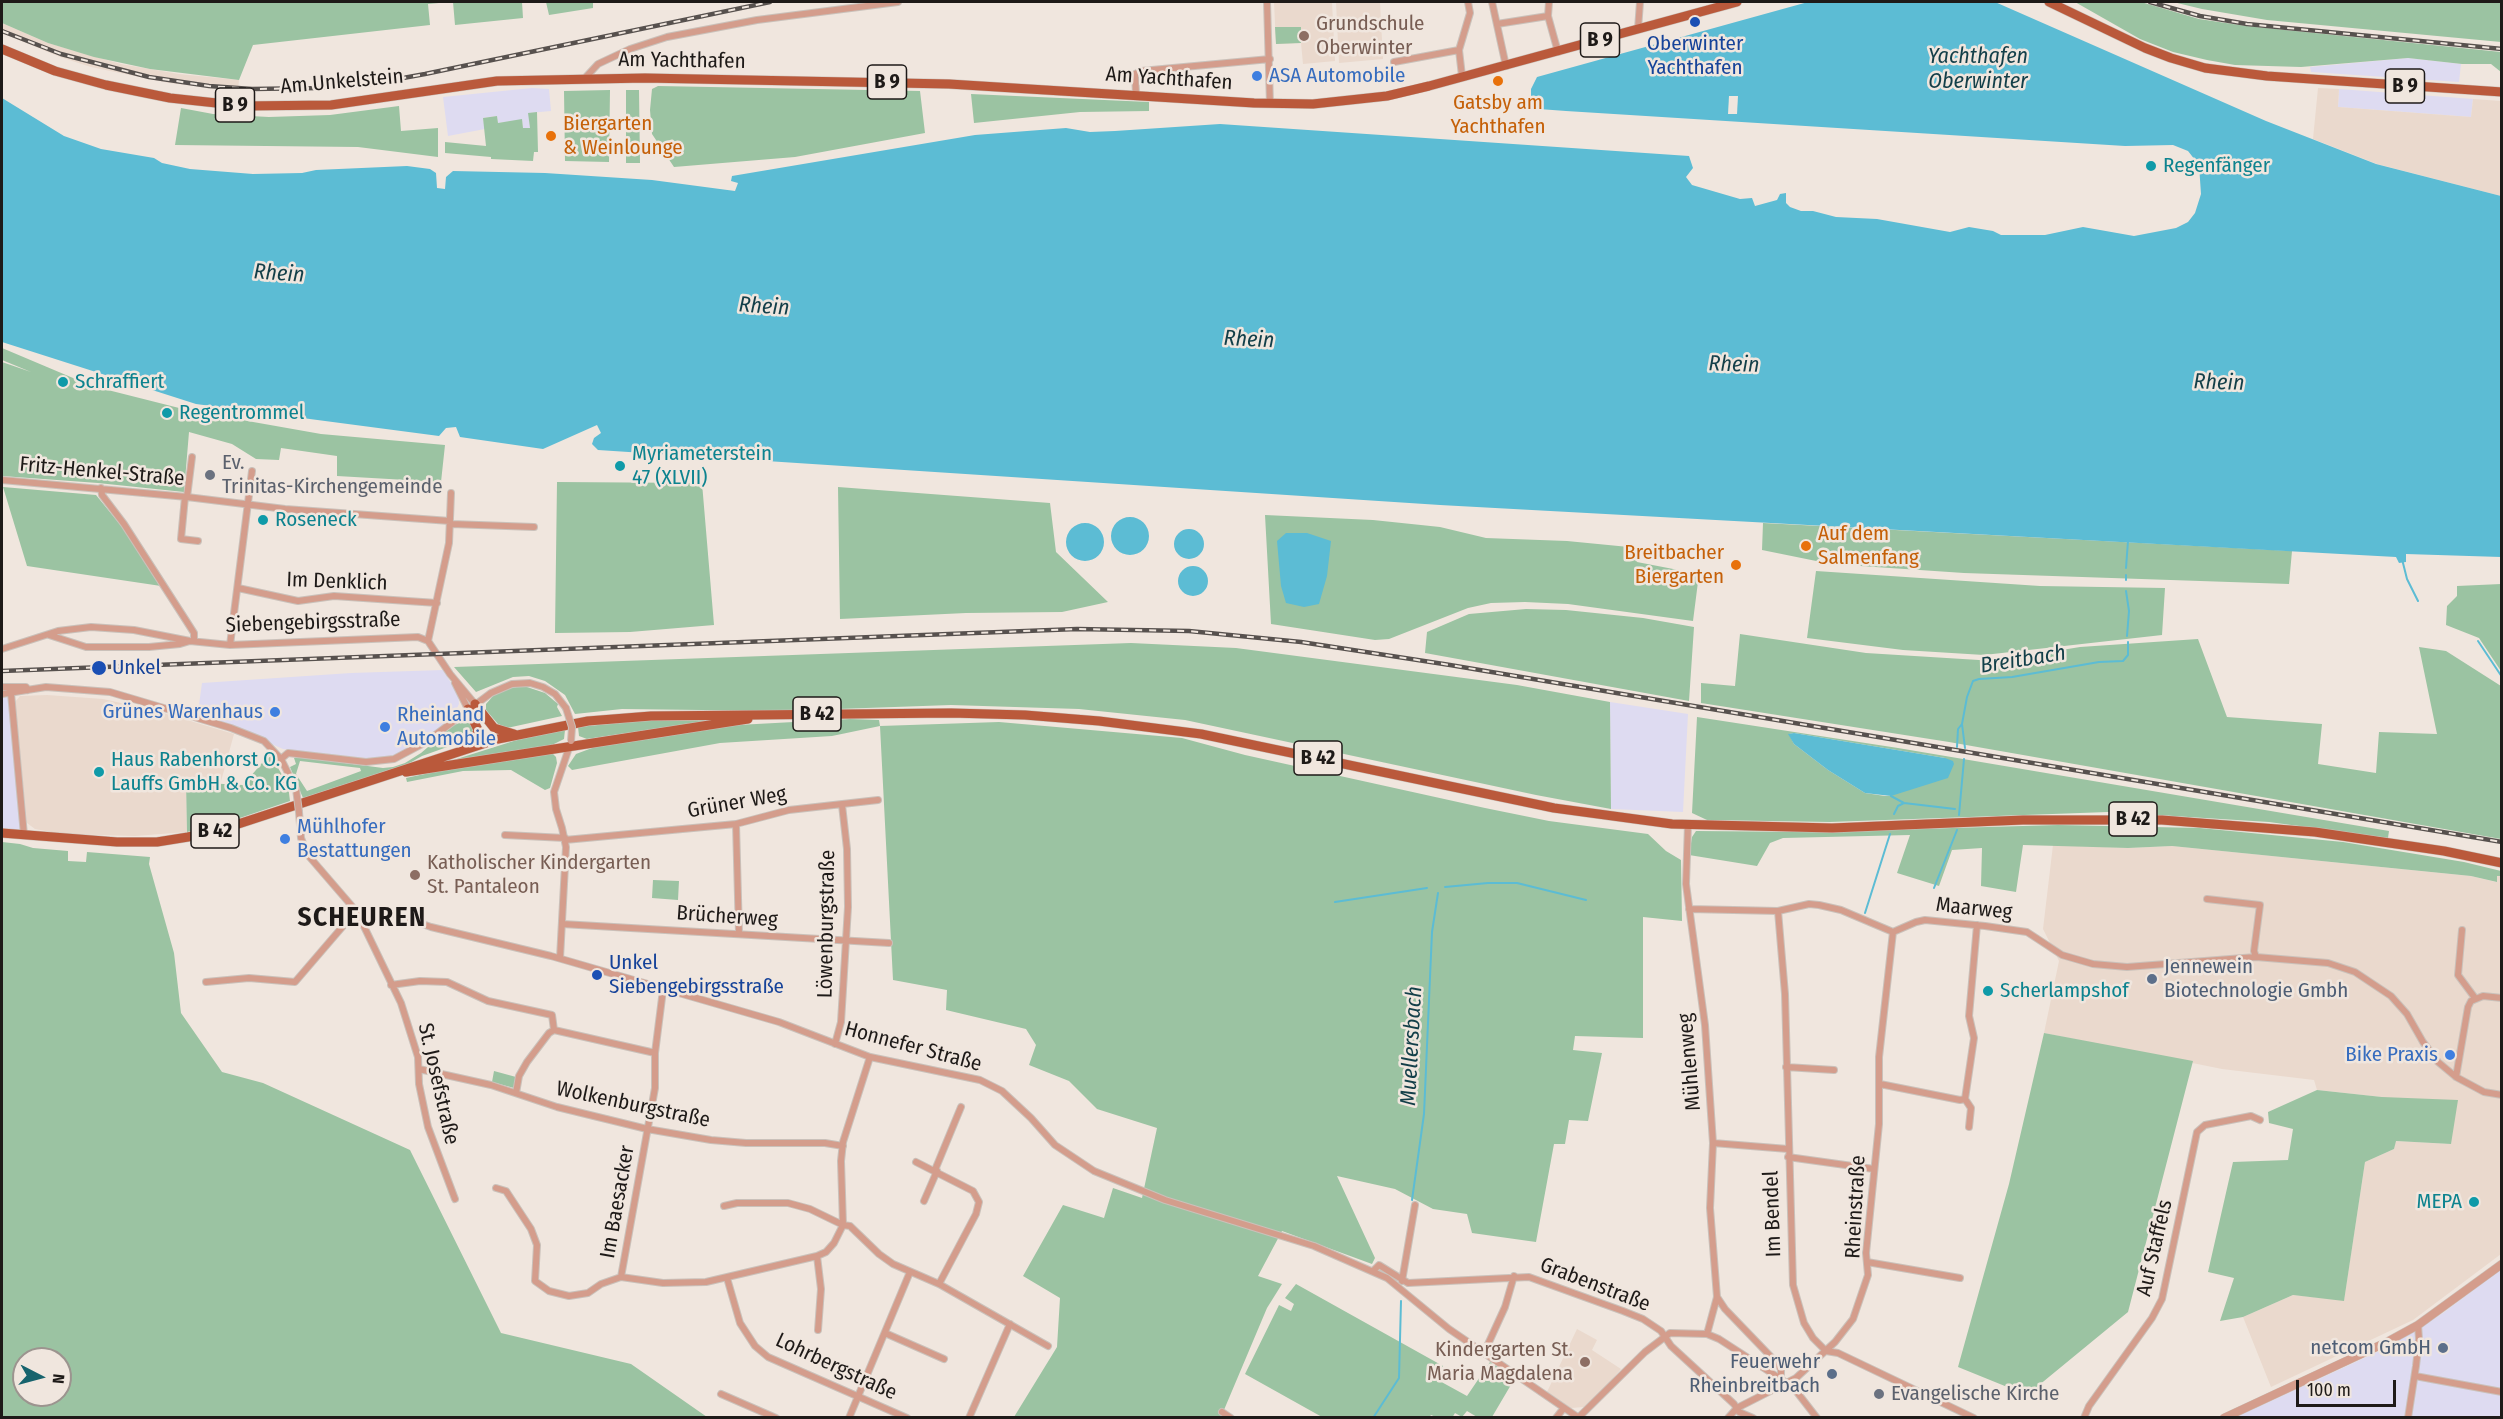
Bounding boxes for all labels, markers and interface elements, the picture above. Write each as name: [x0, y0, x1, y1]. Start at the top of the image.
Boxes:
place label: Grundschule Oberwinter: [1316, 11, 1424, 61]
marker: Oberwinter Yachthafen: [1688, 15, 1702, 29]
road number: B 9: [1580, 23, 1620, 57]
marker: Grundschule Oberwinter: [1297, 29, 1311, 43]
place label: Oberwinter Yachthafen: [1647, 31, 1743, 81]
water label: Yachthafen Oberwinter: [1928, 44, 2028, 96]
street label: Am Yachthafen: [618, 47, 746, 75]
street label: Am Yachthafen: [1105, 62, 1233, 96]
place label: ASA Automobile: [1269, 63, 1405, 89]
street label: Am Unkelstein: [279, 64, 405, 100]
road number: B 9: [868, 65, 906, 99]
marker: ASA Automobile: [1250, 69, 1264, 83]
road number: B 9: [2386, 69, 2424, 103]
marker: Gatsby am Yachthafen: [1491, 74, 1505, 88]
road number: B 9: [216, 88, 254, 122]
place label: Gatsby am Yachthafen: [1450, 90, 1546, 140]
place label: Biergarten & Weinlounge: [563, 111, 683, 161]
marker: Biergarten & Weinlounge: [544, 129, 558, 143]
place label: Regenfänger: [2163, 153, 2270, 179]
marker: Regenfänger: [2144, 159, 2158, 173]
water label: Rhein: [253, 259, 305, 289]
water label: Rhein: [738, 292, 790, 322]
water label: Rhein: [1223, 325, 1275, 355]
water label: Rhein: [1708, 351, 1760, 379]
place label: Schraffiert: [75, 369, 164, 395]
water label: Rhein: [2193, 369, 2245, 397]
marker: Schraffiert: [56, 375, 70, 389]
place label: Regentrommel: [179, 400, 304, 426]
marker: Regentrommel: [160, 406, 174, 420]
place label: Myriameterstein 47 (XLVII): [632, 441, 772, 491]
place label: Ev. Trinitas-Kirchengemeinde: [222, 450, 442, 500]
street label: Fritz-Henkel-Straße: [18, 452, 186, 492]
marker: Myriameterstein 47 (XLVII): [613, 459, 627, 473]
marker: Ev. Trinitas-Kirchengemeinde: [203, 468, 217, 482]
place label: Roseneck: [275, 507, 357, 533]
marker: Roseneck: [256, 513, 270, 527]
place label: Auf dem Salmenfang: [1818, 521, 1919, 571]
marker: Auf dem Salmenfang: [1799, 539, 1813, 553]
place label: Breitbacher Biergarten: [1624, 540, 1724, 590]
marker: Breitbacher Biergarten: [1729, 558, 1743, 572]
street label: Im Denklich: [286, 568, 388, 596]
street label: Siebengebirgsstraße: [225, 607, 401, 639]
water label: Breitbach: [1978, 640, 2068, 680]
place label: Unkel: [112, 655, 161, 681]
marker: Unkel: [90, 659, 108, 677]
road number: B 42: [793, 697, 841, 731]
place label: Grünes Warenhaus: [102, 699, 263, 725]
place label: Rheinland Automobile: [397, 702, 496, 752]
marker: Grünes Warenhaus: [268, 705, 282, 719]
marker: Rheinland Automobile: [378, 720, 392, 734]
road number: B 42: [1294, 741, 1342, 775]
place label: Haus Rabenhorst O. Lauffs GmbH & Co. KG: [111, 747, 297, 797]
marker: Haus Rabenhorst O. Lauffs GmbH & Co. KG: [92, 765, 106, 779]
street label: Grüner Weg: [686, 782, 788, 824]
road number: B 42: [2109, 802, 2157, 836]
road number: B 42: [191, 814, 239, 848]
place label: Mühlhofer Bestattungen: [297, 814, 412, 864]
marker: Mühlhofer Bestattungen: [278, 832, 292, 846]
place label: Katholischer Kindergarten St. Pantaleon: [427, 850, 651, 900]
street label: Löwenburgstraße: [813, 850, 841, 998]
marker: Katholischer Kindergarten St. Pantaleon: [408, 868, 422, 882]
street label: Maarweg: [1935, 892, 2013, 926]
street label: Brücherweg: [675, 901, 779, 933]
district label: SCHEUREN: [297, 902, 427, 934]
place label: Unkel Siebengebirgsstraße: [609, 950, 784, 1000]
place label: Jennewein Biotechnologie Gmbh: [2164, 954, 2348, 1004]
marker: Unkel Siebengebirgsstraße: [590, 968, 604, 982]
marker: Jennewein Biotechnologie Gmbh: [2145, 972, 2159, 986]
place label: Scherlampshof: [2000, 978, 2129, 1004]
marker: Scherlampshof: [1981, 984, 1995, 998]
water label: Muellersbach: [1396, 986, 1428, 1106]
street label: Mühlenweg: [1673, 1012, 1707, 1112]
street label: Honnefer Straße: [842, 1017, 984, 1077]
street label: St. Josefstraße: [412, 1021, 464, 1147]
place label: Bike Praxis: [2345, 1042, 2438, 1068]
marker: Bike Praxis: [2443, 1048, 2457, 1062]
street label: Wolkenburgstraße: [554, 1076, 712, 1134]
street label: Im Baesacker: [596, 1144, 640, 1260]
street label: Rheinstraße: [1841, 1155, 1871, 1259]
street label: Im Bendel: [1759, 1170, 1787, 1258]
place label: MEPA: [2416, 1189, 2462, 1215]
marker: MEPA: [2467, 1195, 2481, 1209]
street label: Auf Staffels: [2132, 1197, 2178, 1299]
street label: Grabenstraße: [1536, 1252, 1654, 1318]
street label: Lohrbergstraße: [771, 1328, 901, 1406]
place label: netcom GmbH: [2310, 1335, 2431, 1361]
place label: Kindergarten St. Maria Magdalena: [1427, 1337, 1573, 1387]
marker: netcom GmbH: [2436, 1341, 2450, 1355]
north arrow: [12, 1347, 72, 1407]
place label: Feuerwehr Rheinbreitbach: [1689, 1349, 1820, 1399]
marker: Kindergarten St. Maria Magdalena: [1578, 1355, 1592, 1369]
marker: Feuerwehr Rheinbreitbach: [1825, 1367, 1839, 1381]
scale bar: [2299, 1368, 2400, 1406]
text: N: [48, 1373, 68, 1384]
text: 100 m: [2307, 1379, 2351, 1401]
place label: Evangelische Kirche: [1891, 1381, 2059, 1407]
marker: Evangelische Kirche: [1872, 1387, 1886, 1401]

